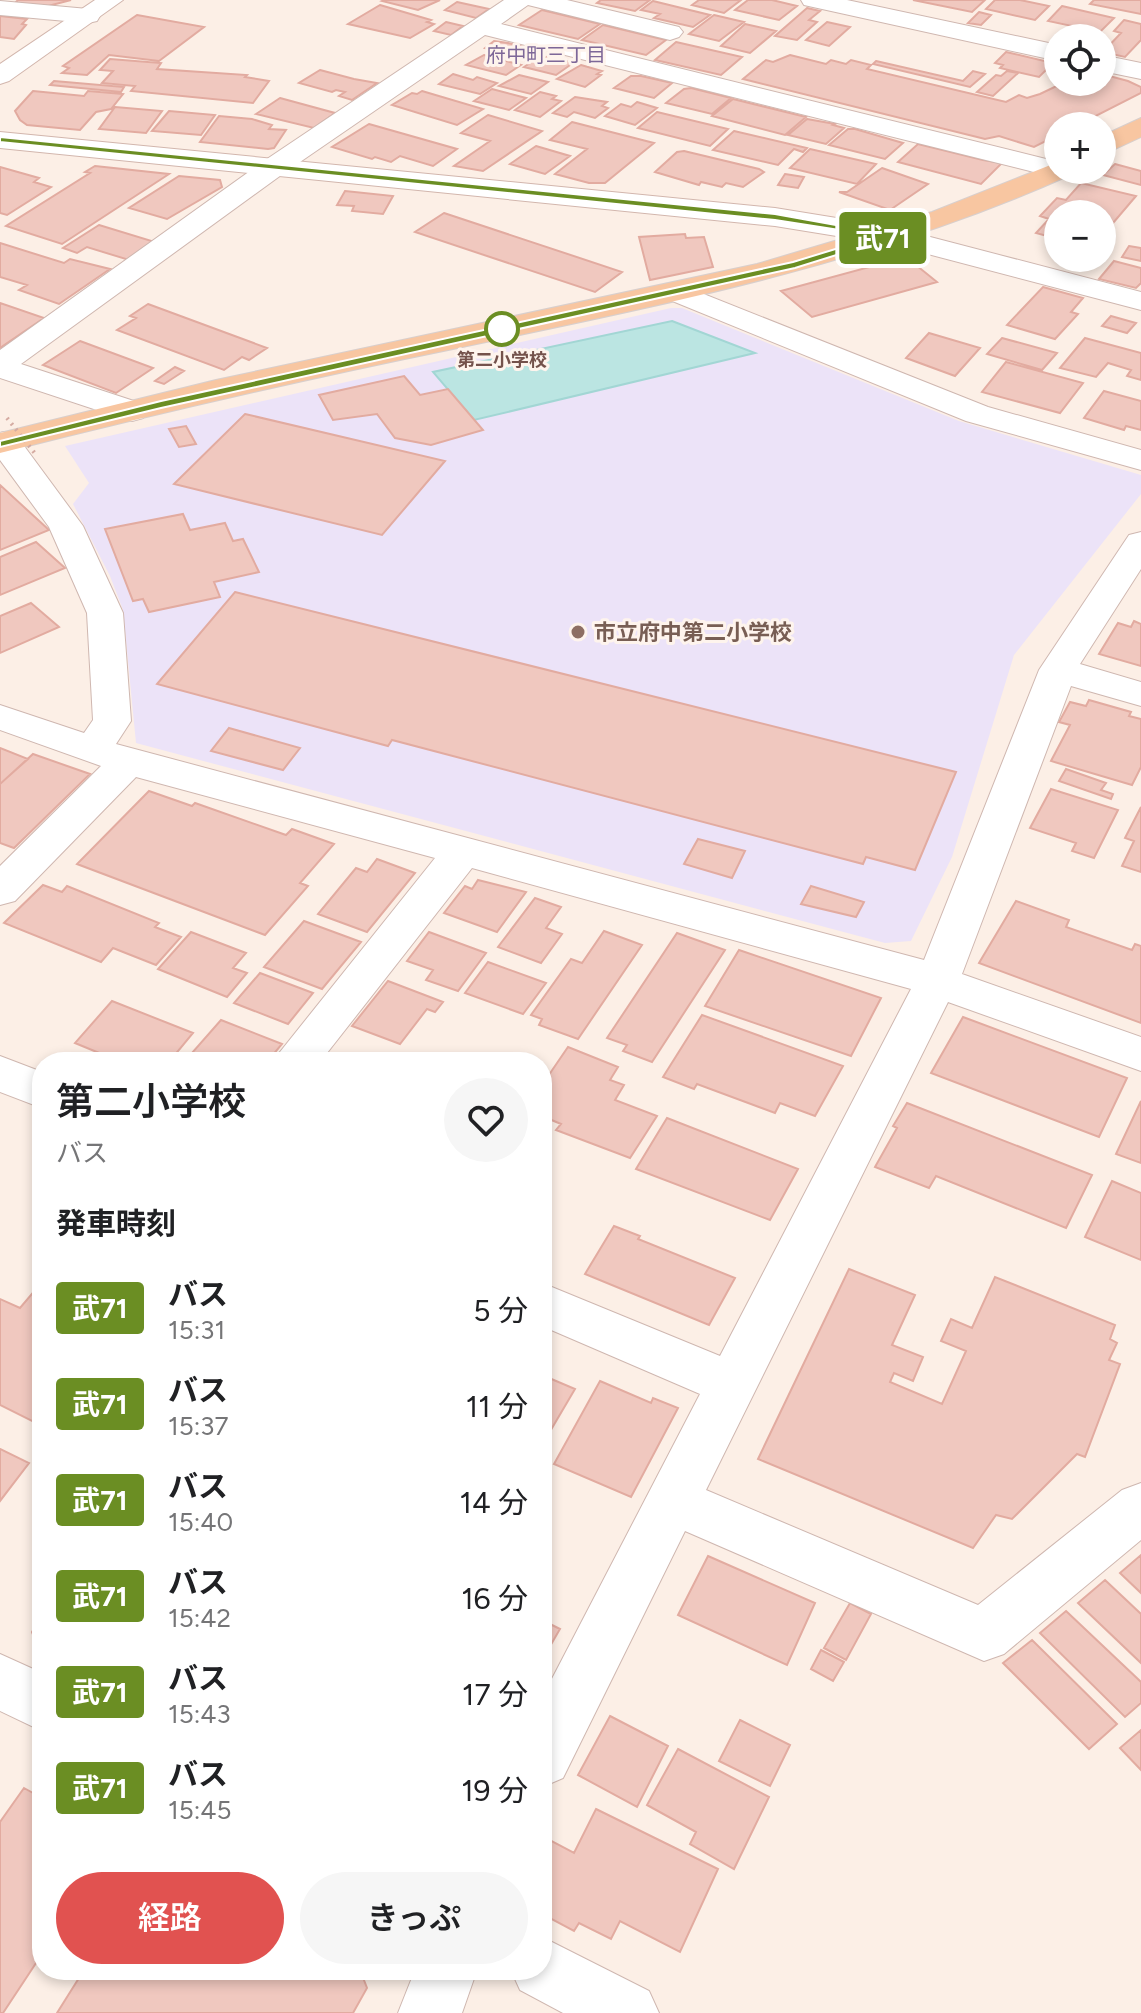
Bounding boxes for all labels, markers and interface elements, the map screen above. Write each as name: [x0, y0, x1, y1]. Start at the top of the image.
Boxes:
map controls: [1044, 24, 1116, 272]
button: locate: [1044, 24, 1116, 96]
district label: 府中町三丁目: [486, 43, 606, 67]
button: +: [1044, 112, 1116, 184]
button: −: [1044, 200, 1116, 272]
line badge: 武71: [837, 212, 929, 264]
text: 武71: [855, 221, 911, 255]
marker: 第二小学校: [485, 312, 519, 346]
place label: 第二小学校: [457, 349, 547, 371]
place label: 市立府中第二小学校: [594, 619, 792, 646]
marker: 市立府中第二小学校: [569, 623, 587, 641]
button: heart: [444, 1078, 528, 1162]
text: 第二小学校: [56, 1079, 246, 1125]
text: バス: [56, 1137, 108, 1169]
text: 発車時刻: [56, 1205, 176, 1242]
text: バス: [168, 1276, 228, 1313]
text: 武71: [72, 1291, 128, 1325]
text: 5 分: [473, 1292, 528, 1329]
text: 15:31: [168, 1314, 225, 1346]
text: バス: [168, 1372, 228, 1409]
text: 武71: [72, 1387, 128, 1421]
text: 11 分: [466, 1388, 528, 1425]
text: 15:37: [168, 1410, 228, 1442]
text: バス: [168, 1468, 228, 1505]
text: 武71: [72, 1483, 128, 1517]
text: 14 分: [460, 1484, 528, 1521]
text: 15:40: [168, 1506, 233, 1538]
text: バス: [168, 1564, 228, 1601]
text: 武71: [72, 1579, 128, 1613]
text: 16 分: [461, 1580, 528, 1617]
text: 15:42: [168, 1602, 231, 1634]
text: バス: [168, 1660, 228, 1697]
text: 武71: [72, 1675, 128, 1709]
text: 17 分: [462, 1676, 528, 1713]
text: 15:43: [168, 1698, 231, 1730]
text: バス: [168, 1756, 228, 1793]
text: 武71: [72, 1771, 128, 1805]
text: 19 分: [461, 1772, 528, 1809]
text: 15:45: [168, 1794, 231, 1826]
button: 経路: [56, 1872, 284, 1964]
button: きっぷ: [300, 1872, 528, 1964]

